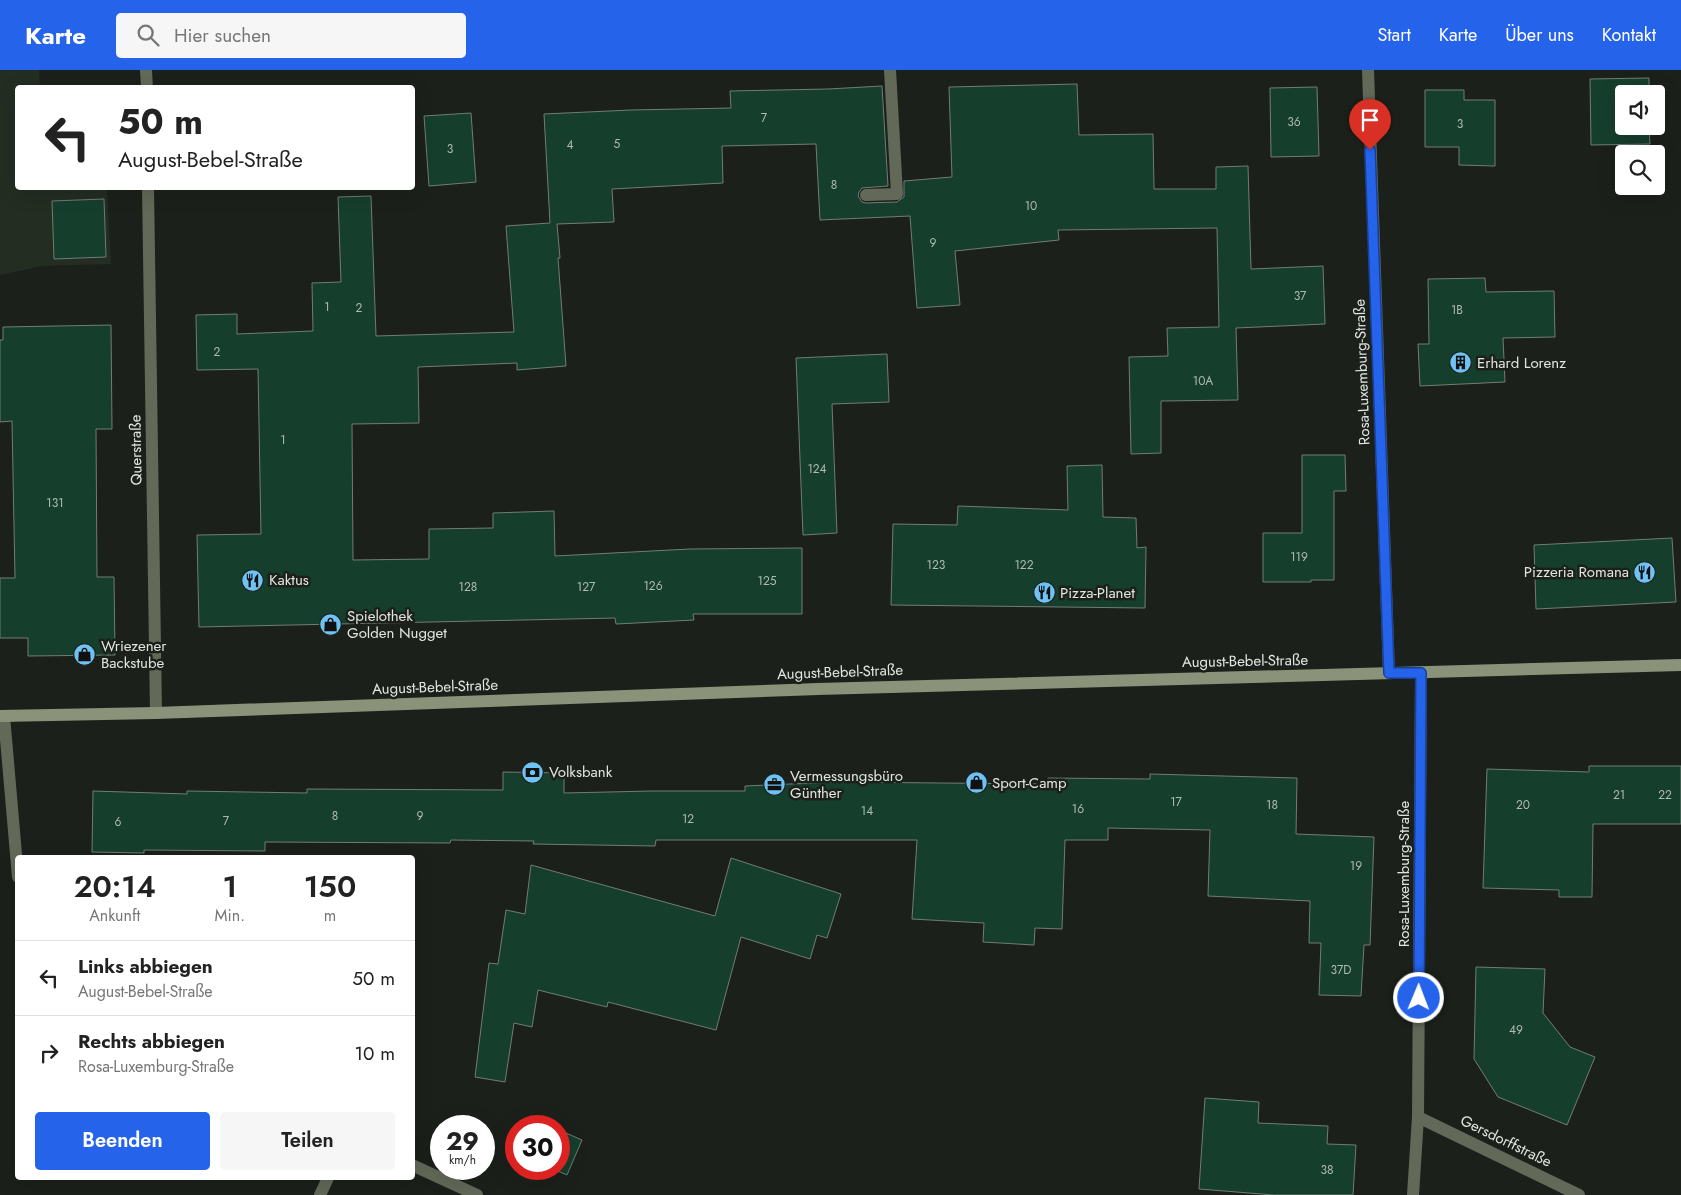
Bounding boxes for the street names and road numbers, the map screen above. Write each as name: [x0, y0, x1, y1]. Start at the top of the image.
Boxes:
street label: Rosa-Luxemburg-Straße: [1348, 298, 1376, 445]
street label: Querstraße: [124, 414, 148, 486]
street label: August-Bebel-Straße: [1182, 649, 1308, 673]
street label: August-Bebel-Straße: [777, 659, 904, 685]
street label: August-Bebel-Straße: [372, 674, 499, 700]
street label: Rosa-Luxemburg-Straße: [1393, 801, 1415, 947]
street label: Gersdorffstraße: [1457, 1109, 1556, 1173]

